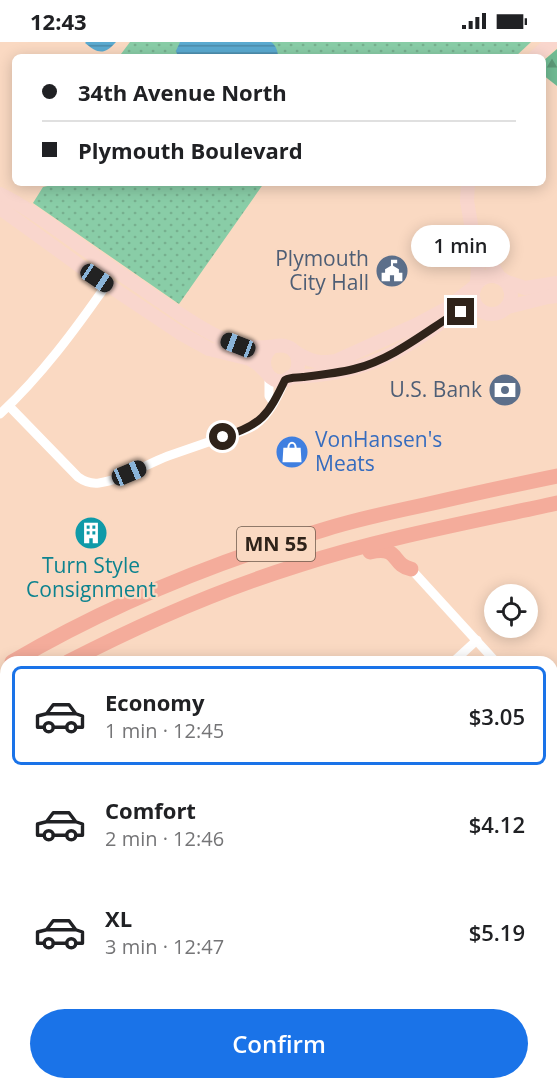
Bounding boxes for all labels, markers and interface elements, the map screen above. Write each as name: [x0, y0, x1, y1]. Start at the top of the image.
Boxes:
text: 12:43: [30, 6, 87, 36]
text: 34th Avenue North: [78, 77, 287, 107]
text: Plymouth Boulevard: [78, 135, 303, 165]
callout: 1 min: [412, 225, 510, 267]
text: 1 min: [434, 232, 488, 259]
place label: Plymouth City Hall: [275, 244, 369, 296]
public building icon: Plymouth City Hall: [374, 253, 410, 289]
car: [77, 260, 117, 296]
route end: [447, 298, 474, 325]
car: [218, 330, 258, 360]
bank icon: U.S. Bank: [487, 372, 523, 408]
place label: U.S. Bank: [390, 375, 482, 403]
route start: [209, 423, 236, 450]
place label: VonHansen's Meats: [315, 425, 442, 477]
shop icon: VonHansen's Meats: [274, 434, 310, 470]
car: [109, 458, 149, 488]
building icon: Turn Style Consignment: [73, 515, 109, 551]
road number: MN 55: [237, 527, 315, 561]
place label: Turn Style Consignment: [26, 551, 156, 603]
map controls: [484, 584, 538, 638]
button: locate: [484, 584, 538, 638]
text: Economy: [105, 687, 204, 717]
icon: car: [33, 689, 87, 743]
text: $3.05: [469, 701, 525, 731]
text: 1 min · 12:45: [105, 717, 224, 744]
text: Comfort: [105, 795, 196, 825]
icon: car: [33, 797, 87, 851]
text: $4.12: [469, 809, 525, 839]
text: 2 min · 12:46: [105, 825, 224, 852]
text: XL: [105, 903, 132, 933]
icon: car: [33, 905, 87, 959]
text: $5.19: [469, 917, 525, 947]
text: 3 min · 12:47: [105, 933, 224, 960]
button: Confirm: [30, 1009, 528, 1078]

